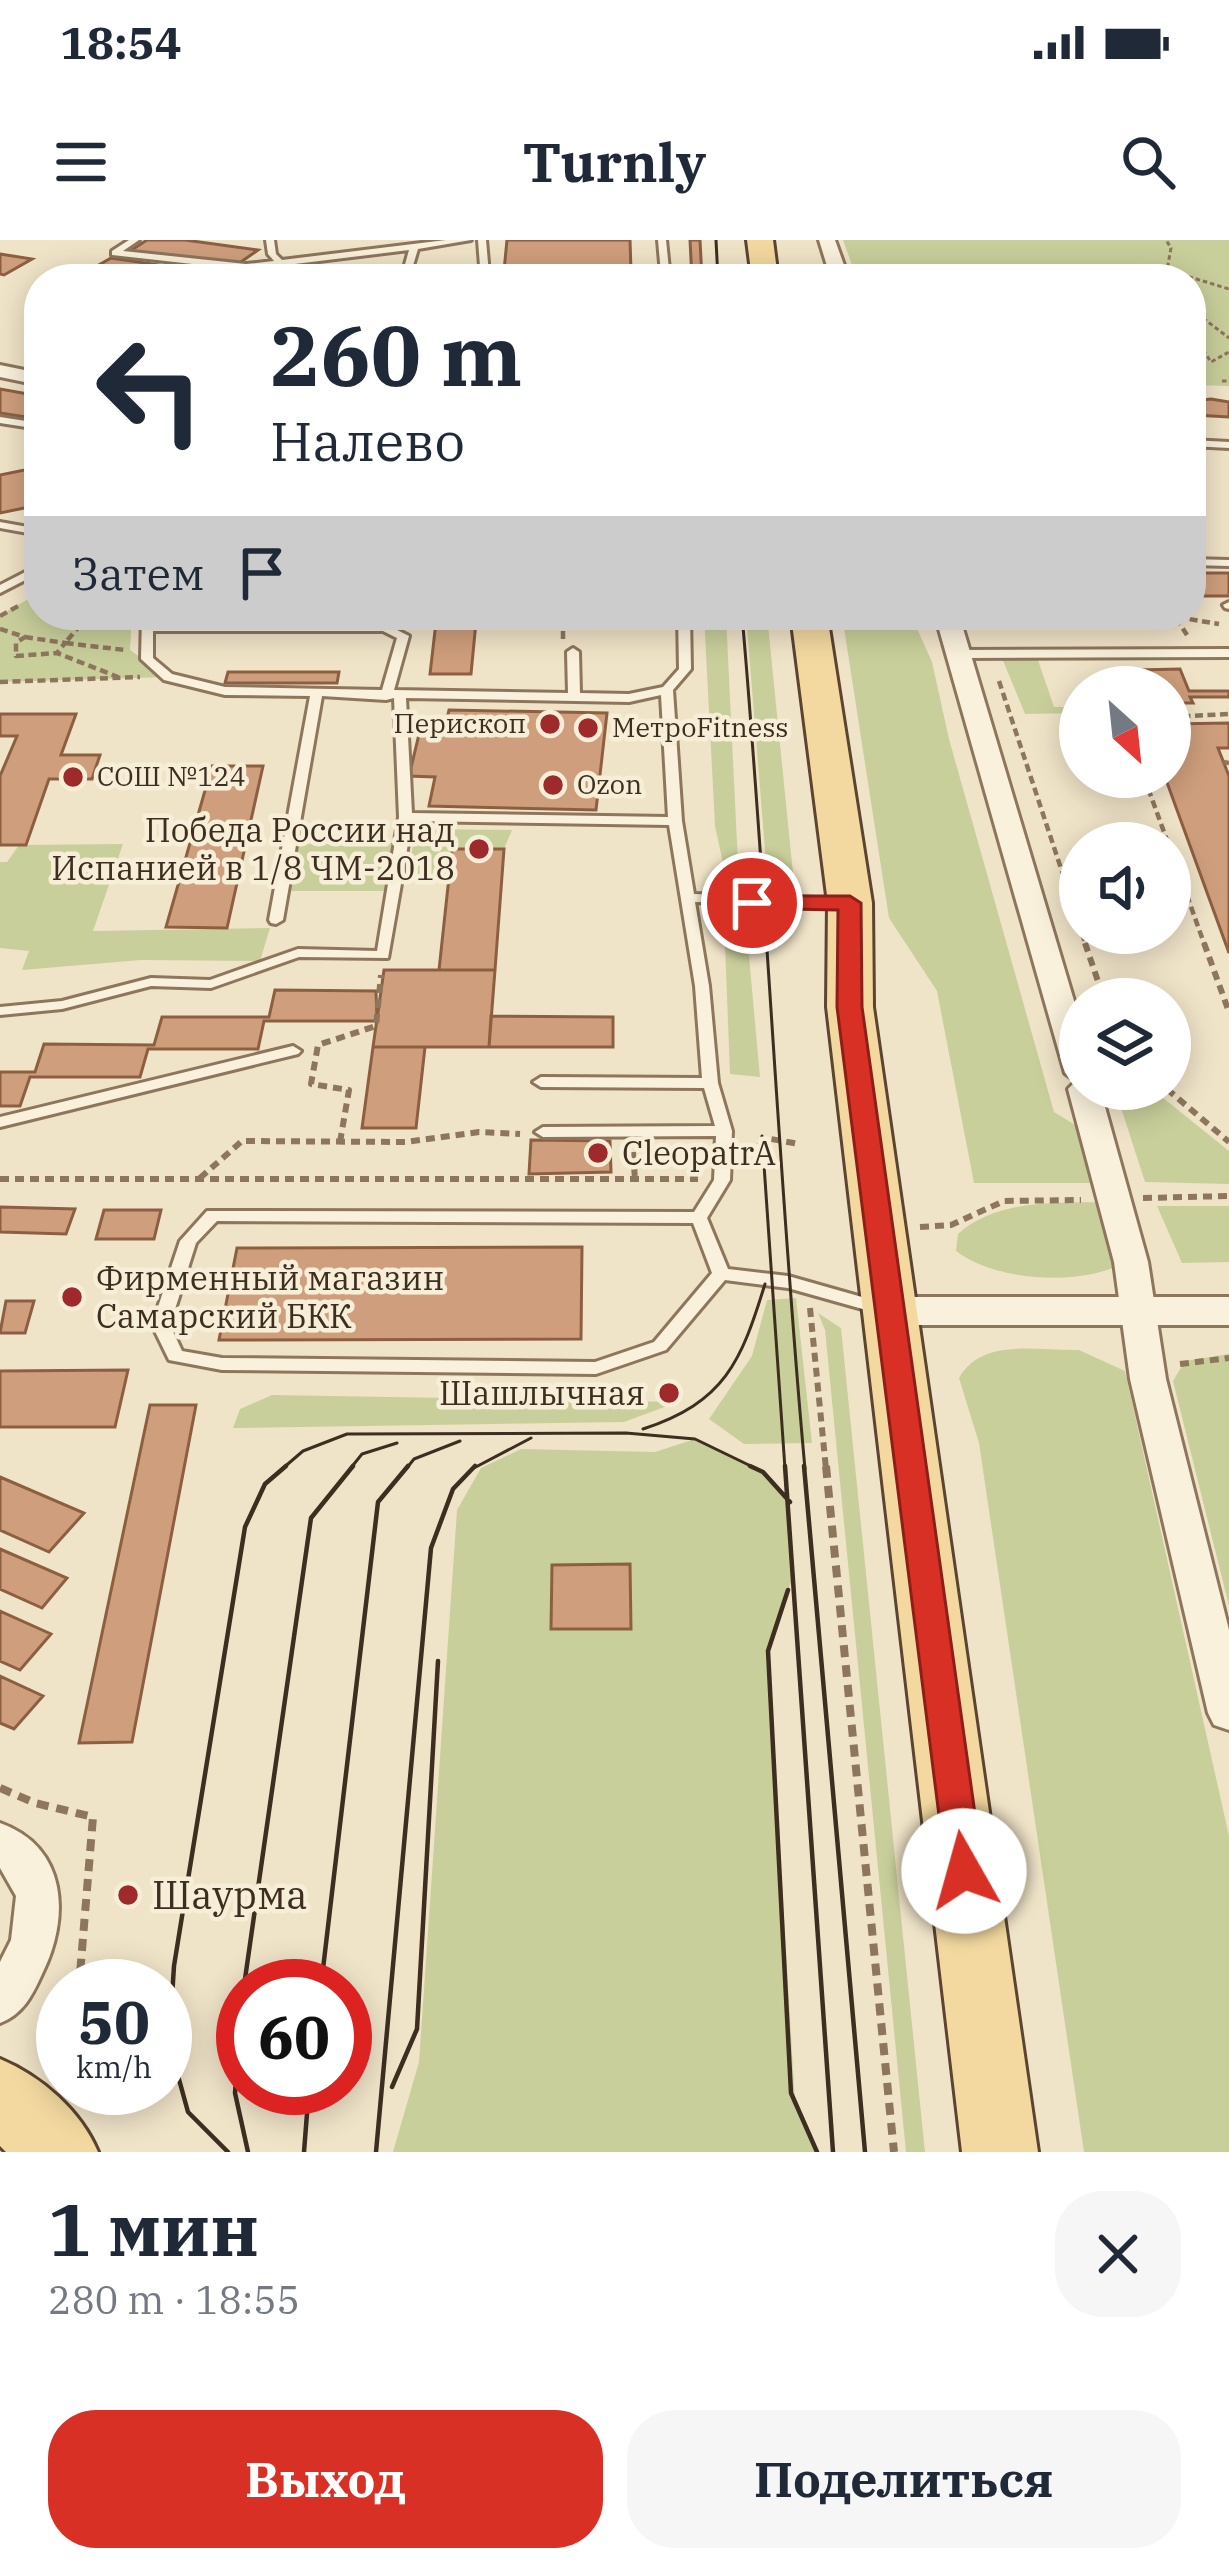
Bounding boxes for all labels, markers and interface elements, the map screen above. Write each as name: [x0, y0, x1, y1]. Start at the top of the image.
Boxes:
text: 18:54: [60, 13, 182, 71]
text: Turnly: [523, 127, 706, 197]
icon: menu: [48, 129, 114, 195]
icon: search: [1115, 129, 1181, 195]
text: 260 m: [270, 300, 522, 409]
icon: left: [72, 312, 228, 468]
text: Налево: [270, 406, 465, 476]
icon: arrive: [229, 540, 295, 606]
text: Затем: [72, 544, 205, 602]
north arrow: [1059, 666, 1191, 798]
map controls: [1059, 666, 1191, 1110]
place label: Перископ: [394, 705, 526, 740]
place label: МетроFitness: [612, 709, 789, 744]
marker: Перископ: [537, 711, 563, 737]
marker: МетроFitness: [575, 715, 601, 741]
place label: СОШ №124: [97, 758, 246, 793]
marker: СОШ №124: [60, 764, 86, 790]
place label: Ozon: [577, 766, 642, 801]
marker: Ozon: [540, 772, 566, 798]
place label: Победа России над Испанией в 1/8 ЧМ-2018: [51, 808, 455, 889]
button: sound: [1059, 822, 1191, 954]
marker: Победа России над Испанией в 1/8 ЧМ-2018: [466, 836, 492, 862]
pin: [701, 852, 803, 954]
icon: arrive: [719, 870, 785, 936]
button: layers: [1059, 978, 1191, 1110]
place label: CleopatrA: [622, 1131, 776, 1174]
marker: CleopatrA: [585, 1140, 611, 1166]
place label: Фирменный магазин Самарский БКК: [96, 1256, 444, 1337]
marker: Фирменный магазин Самарский БКК: [59, 1284, 85, 1310]
place label: Шашлычная: [439, 1371, 645, 1414]
marker: Шашлычная: [656, 1380, 682, 1406]
position arrow: [901, 1808, 1027, 1934]
place label: Шаурма: [152, 1869, 308, 1920]
marker: Шаурма: [115, 1882, 141, 1908]
speed limit sign: 60: [216, 1959, 372, 2115]
text: 50: [78, 1982, 150, 2061]
text: km/h: [76, 2047, 152, 2086]
text: 1 мин: [48, 2182, 259, 2276]
button: close: [1055, 2191, 1181, 2317]
text: 280 m · 18:55: [48, 2274, 300, 2325]
button: Выход: [48, 2410, 603, 2548]
button: Поделиться: [627, 2410, 1181, 2548]

